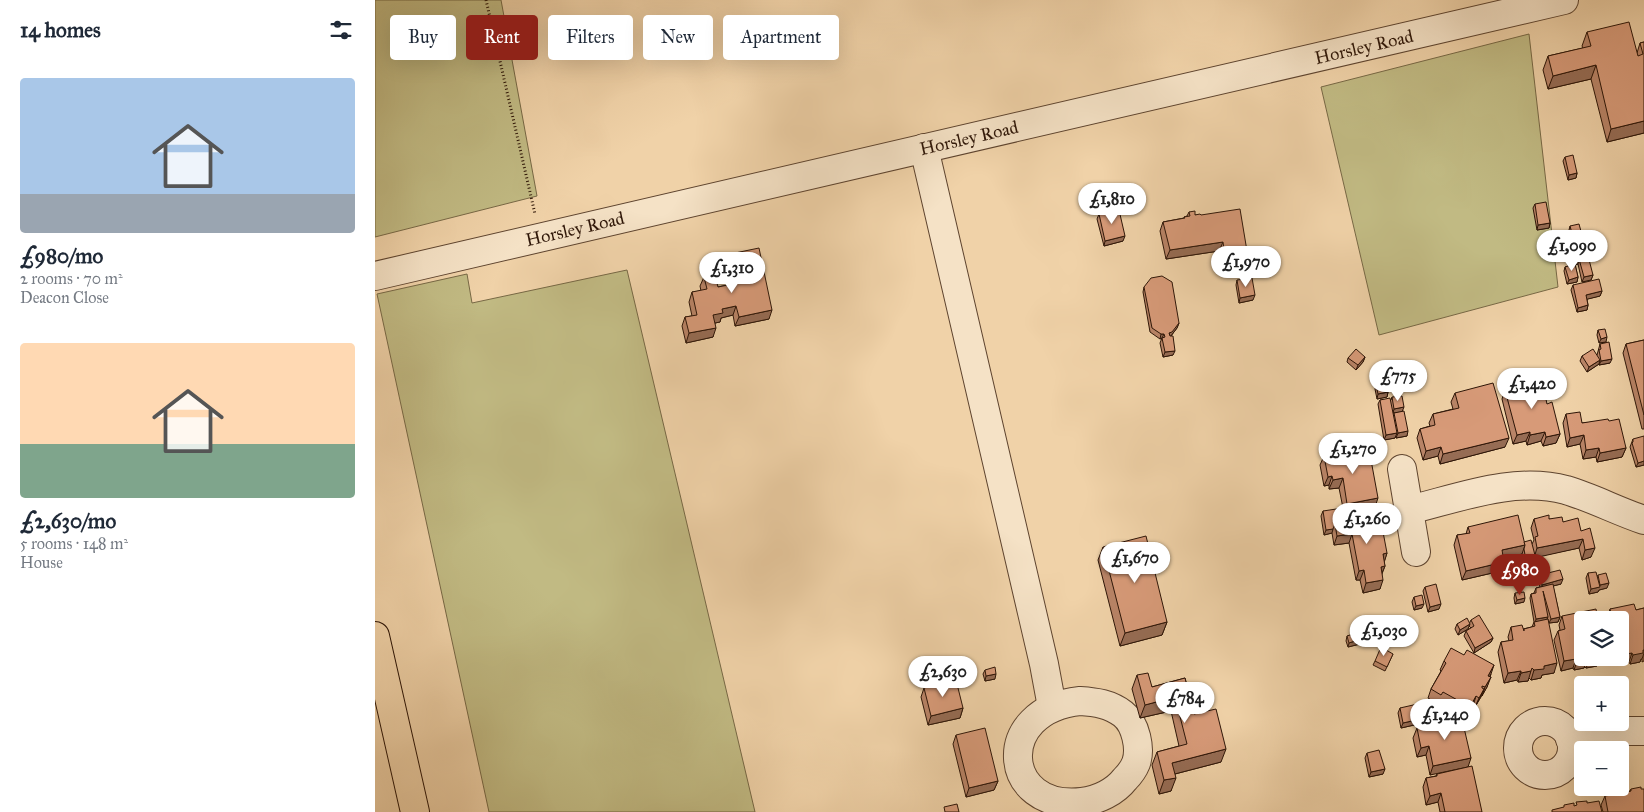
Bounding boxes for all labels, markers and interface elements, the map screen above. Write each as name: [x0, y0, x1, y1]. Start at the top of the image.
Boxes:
chip: Buy: [390, 15, 456, 60]
chip: Rent: [466, 15, 538, 60]
chip: Filters: [548, 15, 633, 60]
chip: New: [643, 15, 713, 60]
chip: Apartment: [723, 15, 839, 60]
icon: filters: [327, 16, 355, 44]
text: 14 homes: [20, 17, 101, 43]
street label: Horsley Road: [1312, 25, 1416, 69]
icon: home: [143, 111, 233, 201]
street label: Horsley Road: [917, 116, 1021, 160]
pin: £1,810: [1071, 182, 1153, 225]
text: £1,810: [1089, 189, 1135, 208]
street label: Horsley Road: [523, 207, 627, 251]
pin: £1,090: [1531, 230, 1613, 272]
text: £1,090: [1548, 236, 1596, 255]
text: £980/mo: [20, 243, 103, 269]
pin: £1,970: [1205, 246, 1287, 288]
pin: £1,310: [691, 252, 773, 294]
text: £1,970: [1222, 252, 1270, 271]
text: £1,310: [710, 258, 754, 277]
text: 2 rooms · 70 m²: [20, 269, 123, 288]
text: Deacon Close: [20, 288, 109, 307]
pin: £775: [1368, 360, 1428, 402]
text: £775: [1380, 366, 1416, 385]
pin: £1,420: [1491, 368, 1573, 410]
text: £1,420: [1508, 374, 1556, 393]
icon: home: [143, 376, 233, 466]
pin: £1,270: [1312, 432, 1394, 475]
text: £1,270: [1330, 439, 1376, 458]
pin: £1,260: [1326, 502, 1408, 545]
text: £2,630/mo: [20, 508, 116, 534]
text: £1,260: [1344, 509, 1390, 528]
text: 5 rooms · 148 m²: [20, 534, 128, 553]
pin: £1,670: [1094, 542, 1176, 584]
text: £1,670: [1111, 548, 1159, 567]
text: House: [20, 553, 63, 572]
pin: £980: [1490, 554, 1550, 596]
text: £980: [1501, 560, 1539, 579]
map controls: [1574, 611, 1629, 796]
button: layers: [1574, 611, 1629, 666]
pin: £1,030: [1343, 614, 1425, 657]
text: £1,030: [1361, 621, 1407, 640]
pin: £2,630: [902, 656, 984, 698]
text: £2,630: [919, 662, 967, 681]
button: +: [1574, 676, 1629, 731]
pin: £784: [1155, 682, 1215, 724]
text: £784: [1166, 688, 1204, 707]
pin: £1,240: [1404, 698, 1486, 741]
text: £1,240: [1421, 705, 1469, 724]
button: −: [1574, 741, 1629, 796]

